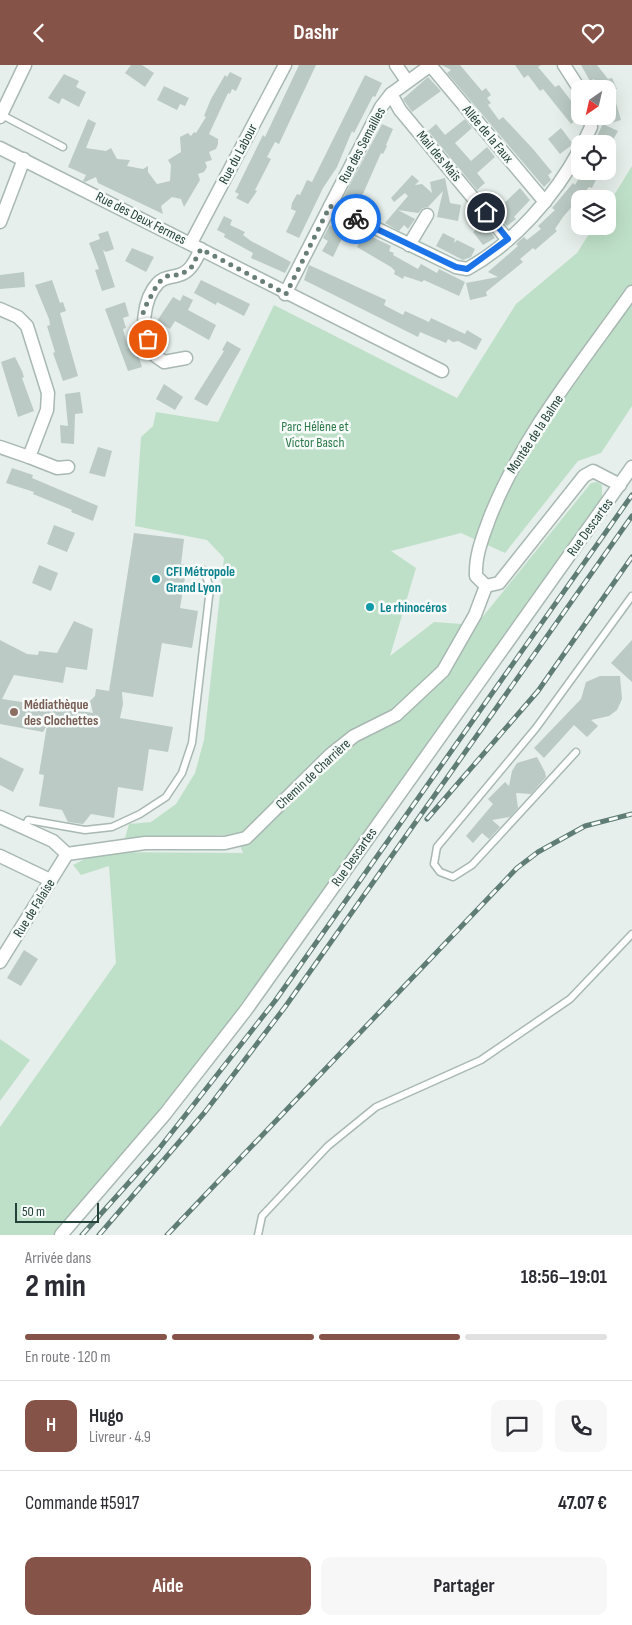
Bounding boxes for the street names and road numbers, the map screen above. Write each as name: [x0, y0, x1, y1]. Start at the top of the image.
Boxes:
street label: Allée de la Faux: [458, 101, 518, 167]
street label: Rue des Semailles: [335, 104, 389, 186]
street label: Rue du Labour: [215, 121, 261, 187]
street label: Mail des Maïs: [413, 127, 465, 185]
street label: Rue des Deux Fermes: [93, 188, 189, 248]
street label: Montée de la Balme: [503, 391, 567, 477]
street label: Rue Descartes: [563, 495, 617, 559]
street label: Chemin de Charrière: [272, 735, 354, 813]
street label: Rue Descartes: [328, 824, 380, 890]
street label: Rue de Falaise: [9, 876, 59, 940]

